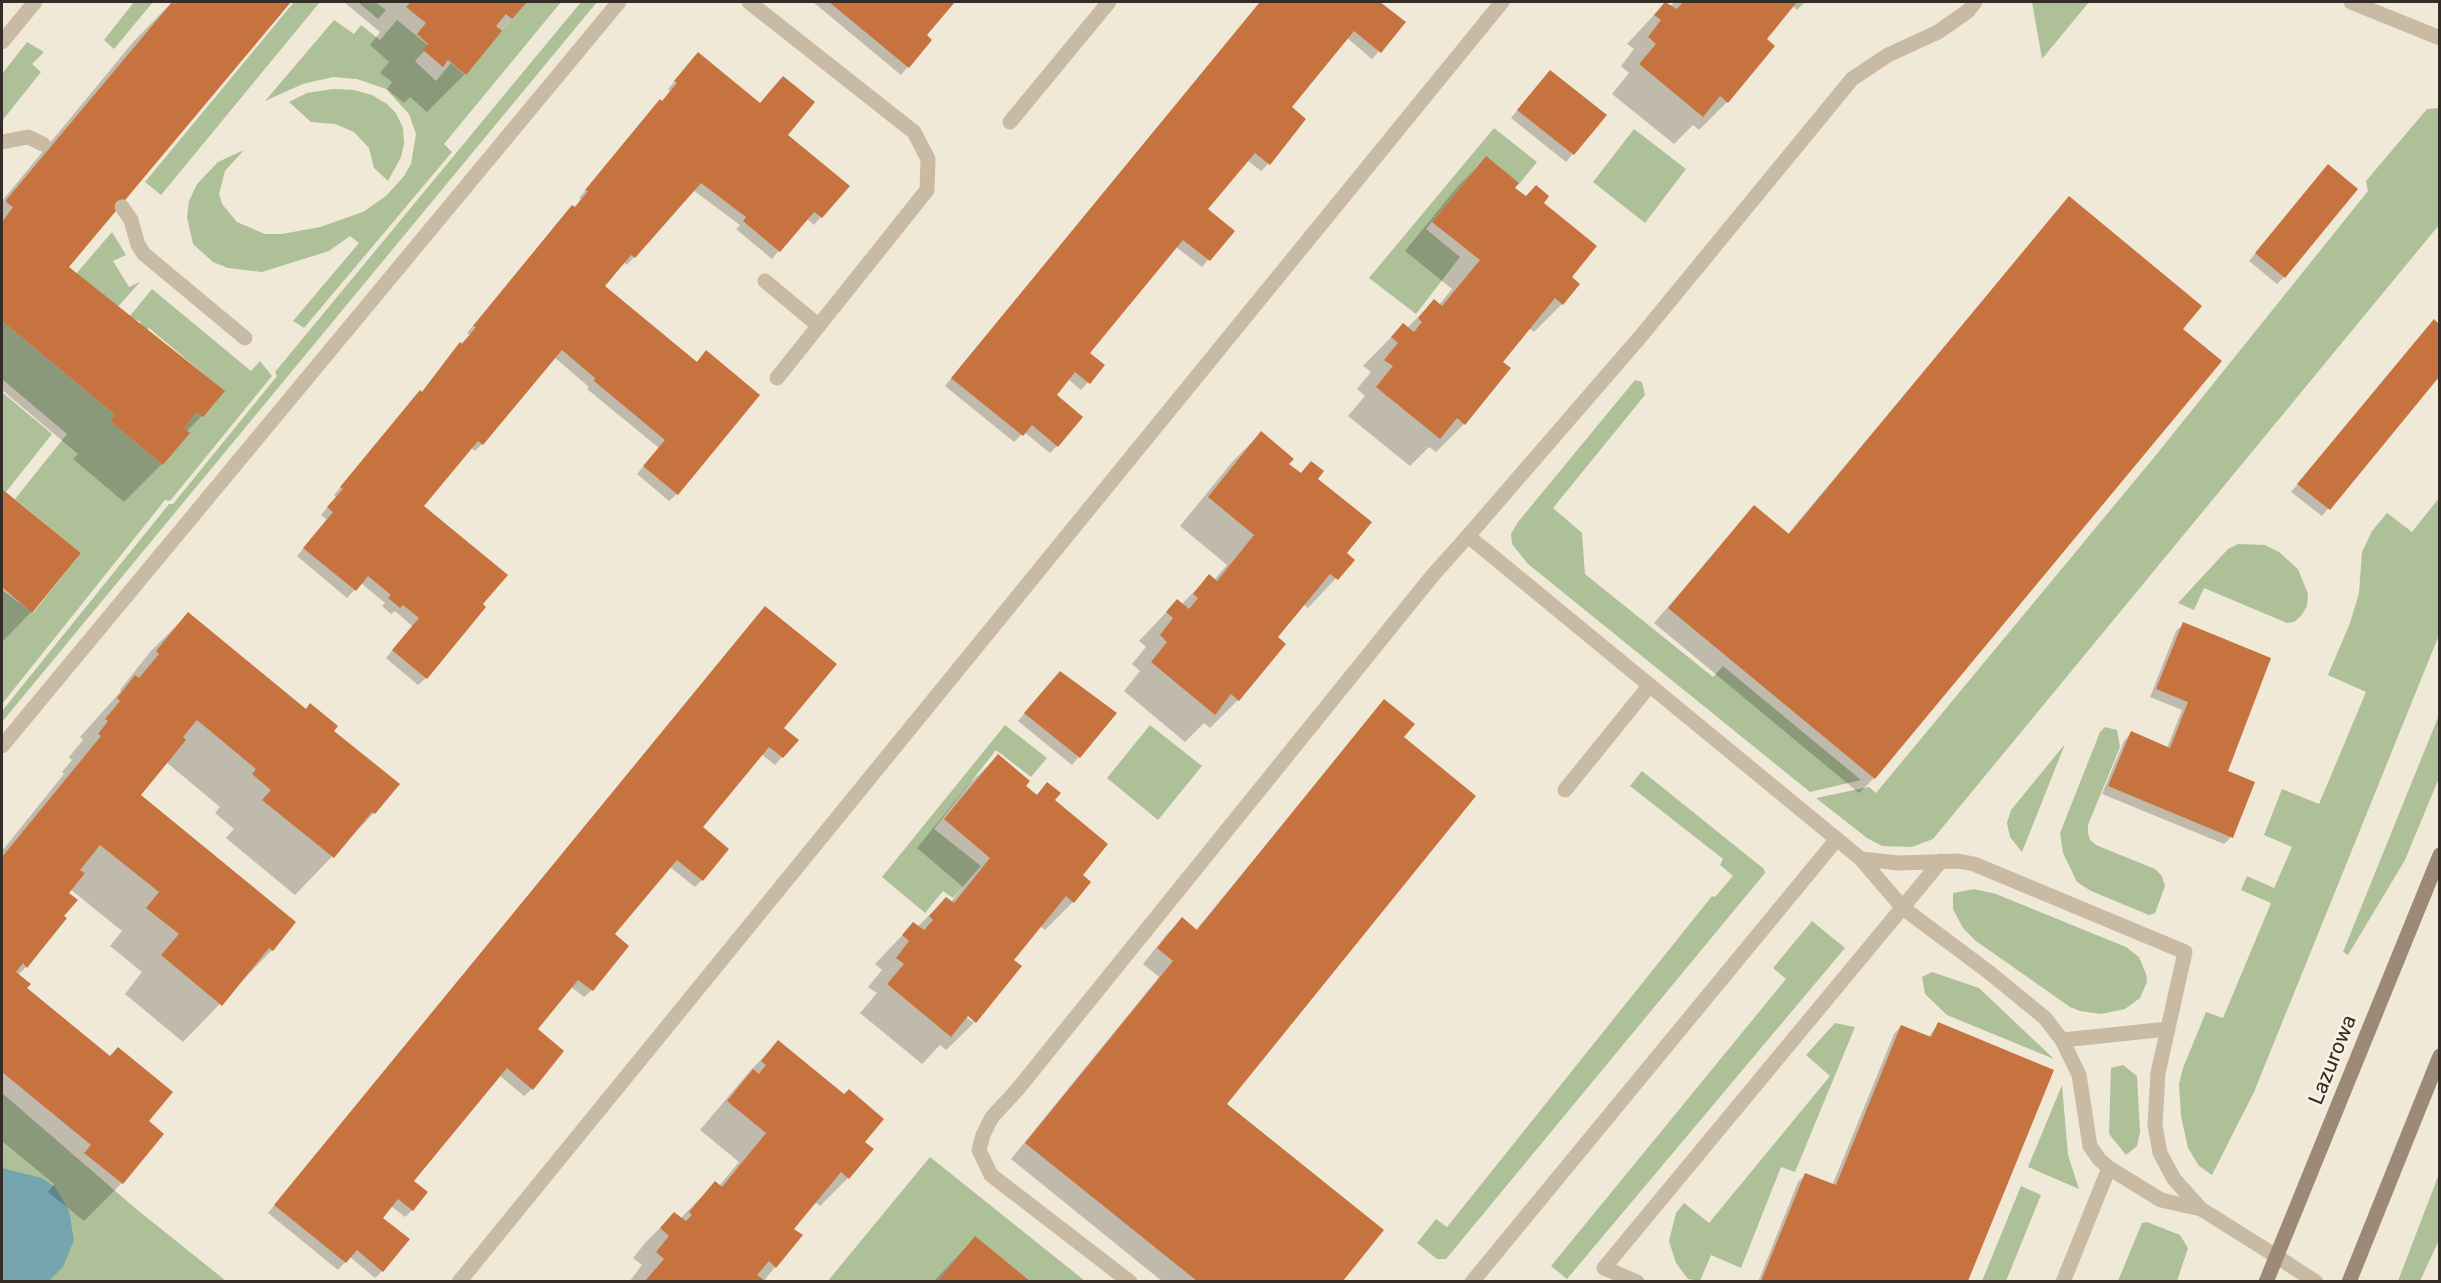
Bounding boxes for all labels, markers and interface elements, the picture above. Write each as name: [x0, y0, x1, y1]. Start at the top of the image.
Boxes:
street label: Lazurowa: [2304, 1012, 2362, 1108]

